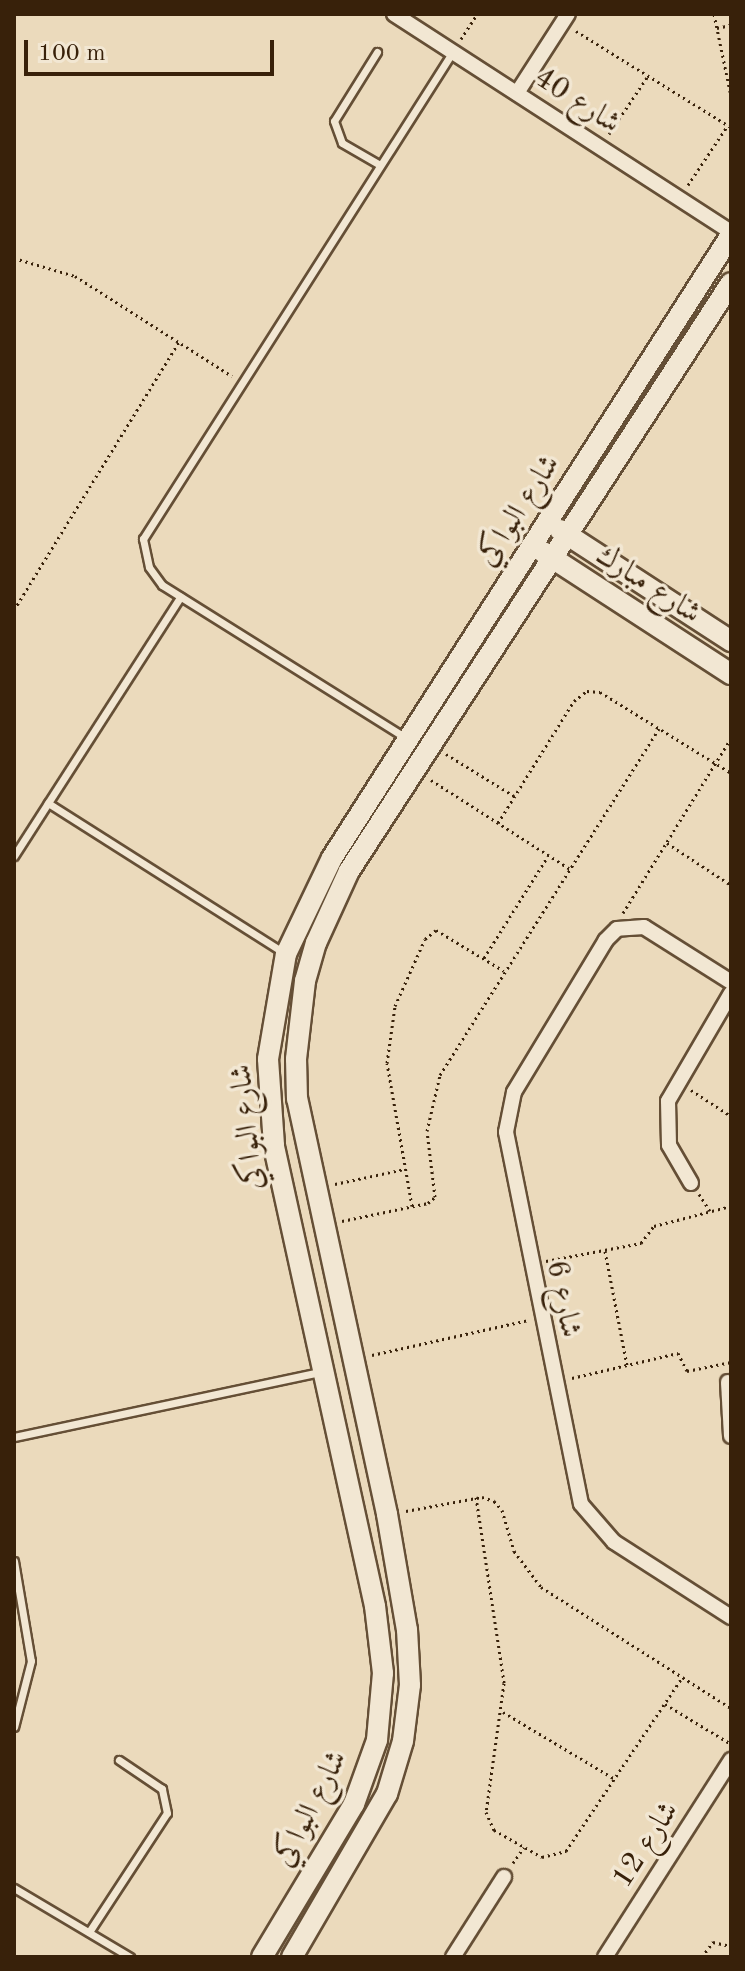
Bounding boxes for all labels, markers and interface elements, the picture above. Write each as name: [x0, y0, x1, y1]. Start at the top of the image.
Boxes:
scale bar: [28, 24, 278, 74]
text: 100 m: [38, 42, 106, 66]
street label: شارع 40: [527, 60, 627, 142]
street label: شارع البواكي: [470, 448, 568, 574]
street label: شارع مبارك: [589, 538, 707, 632]
street label: شارع البواكي: [224, 1063, 272, 1191]
street label: شارع 6: [538, 1257, 588, 1341]
street label: شارع البواكي: [266, 1745, 356, 1873]
street label: شارع 12: [605, 1795, 687, 1895]

